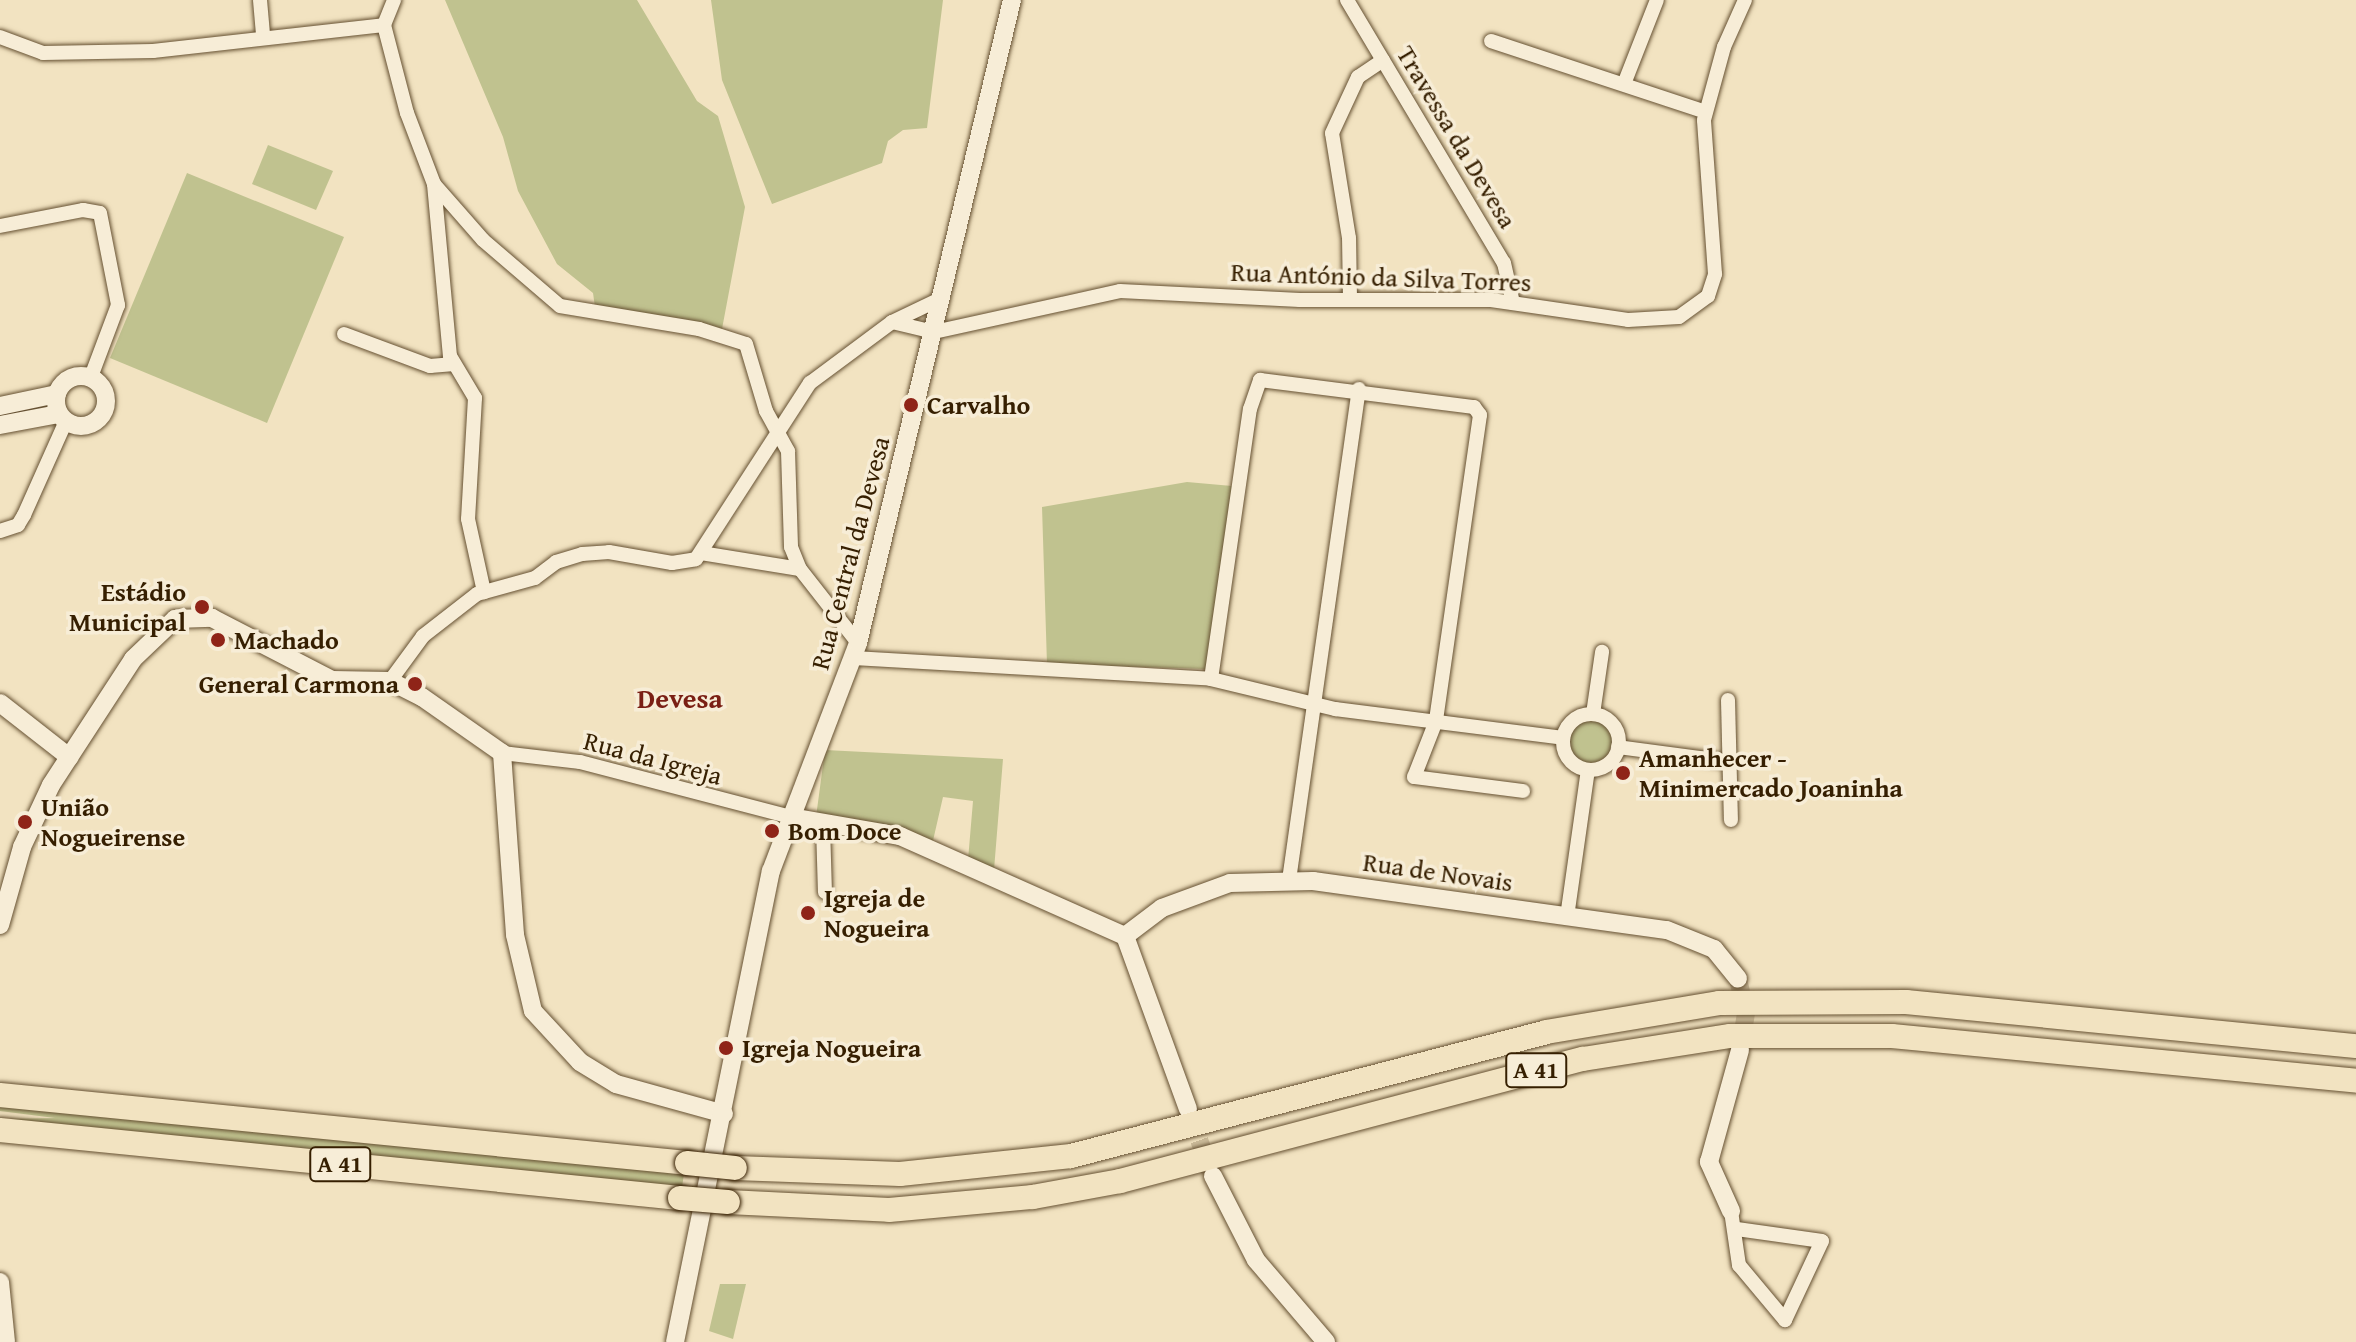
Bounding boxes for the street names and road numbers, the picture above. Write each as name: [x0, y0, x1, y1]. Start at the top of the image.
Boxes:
street label: Travessa da Devesa: [1390, 40, 1524, 234]
street label: Rua António da Silva Torres: [1230, 256, 1532, 298]
street label: Rua Central da Devesa: [804, 433, 896, 673]
street label: Rua da Igreja: [581, 725, 725, 791]
street label: Rua de Novais: [1361, 846, 1515, 898]
road number: A 41: [1504, 1050, 1568, 1090]
road number: A 41: [308, 1144, 372, 1184]

